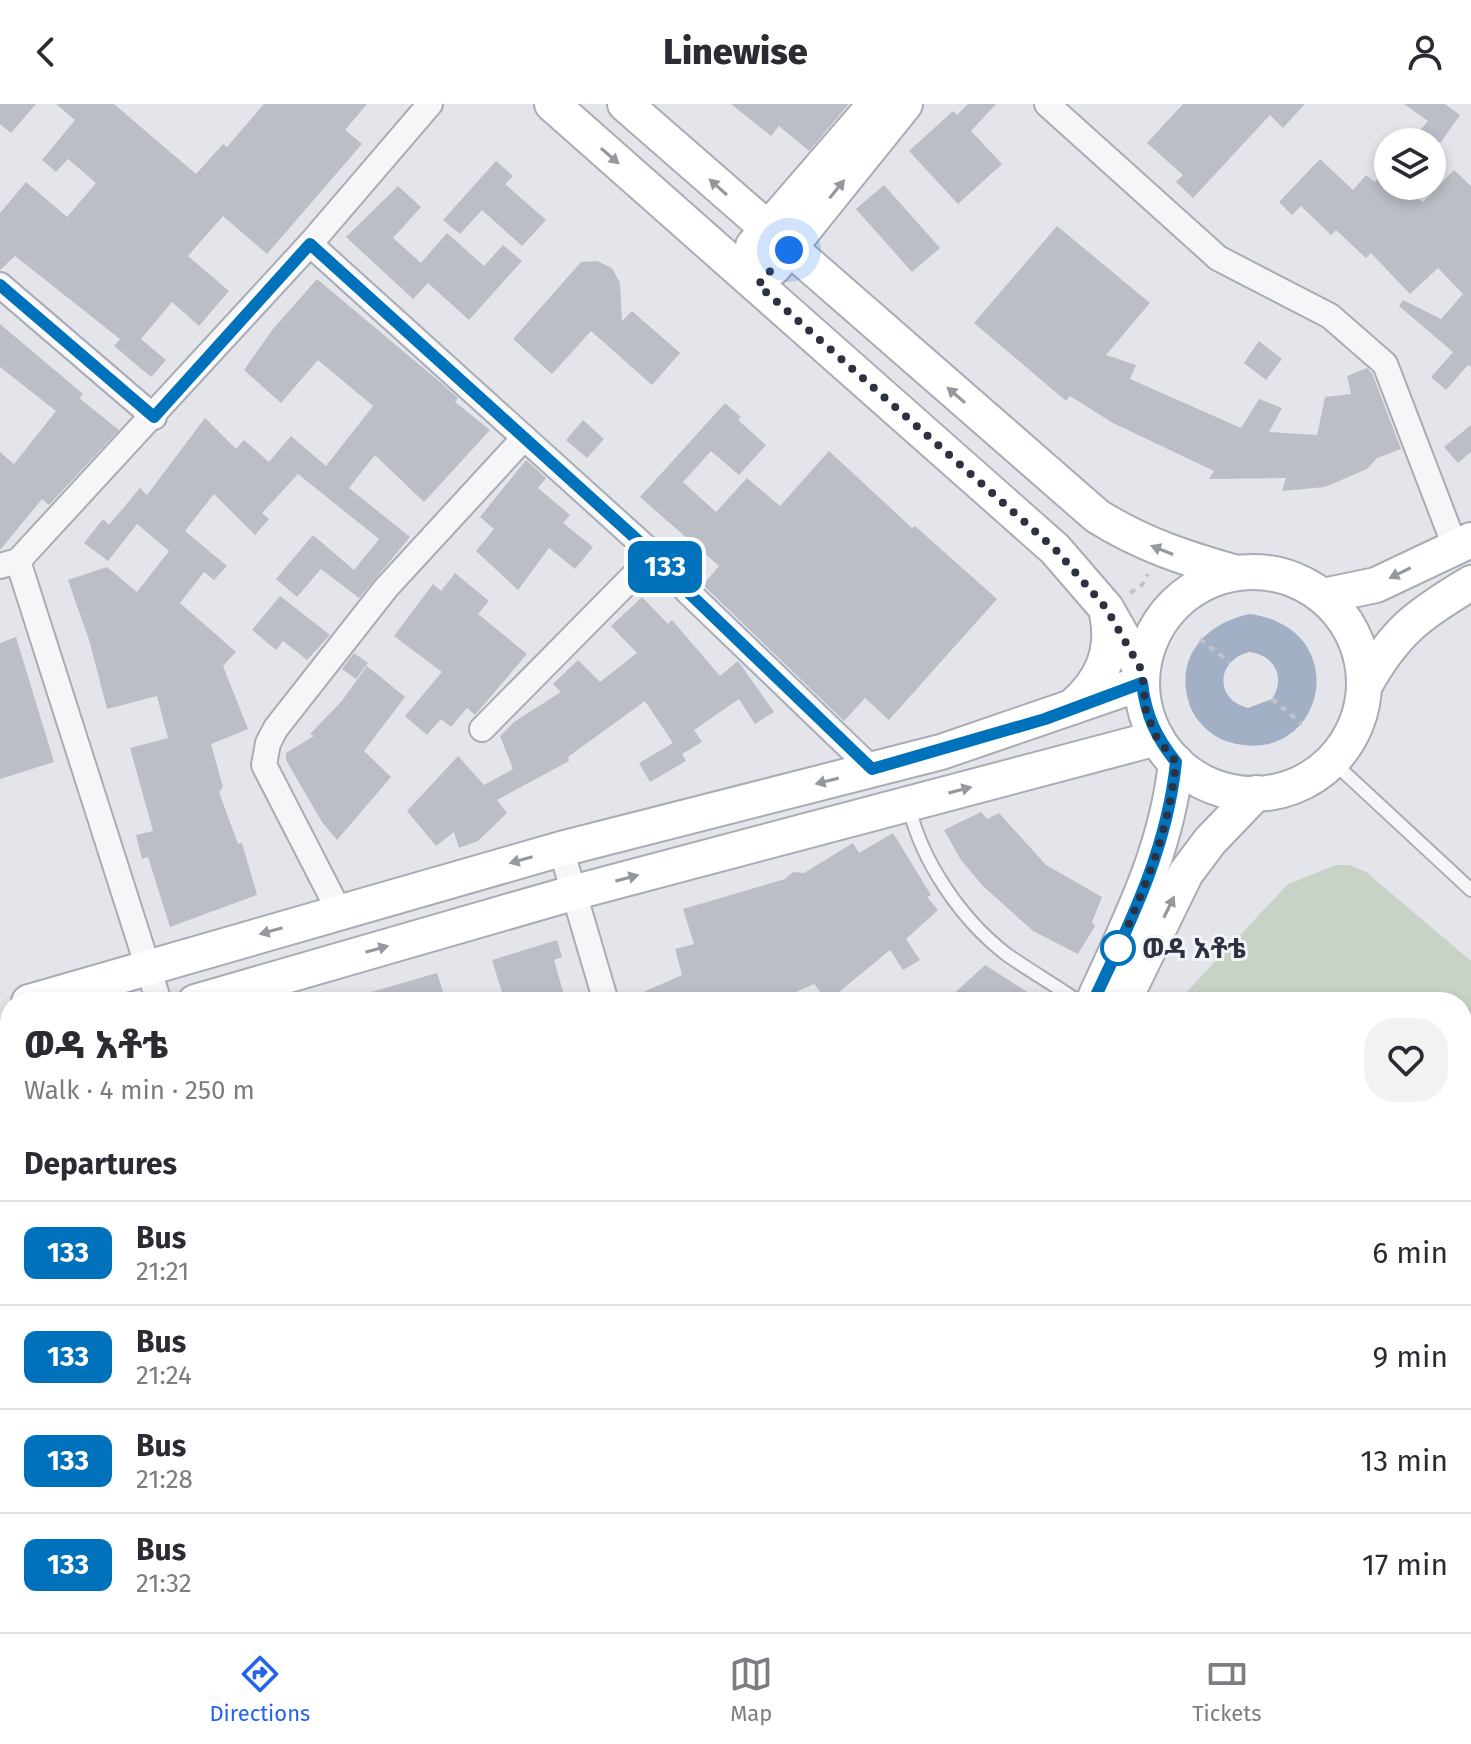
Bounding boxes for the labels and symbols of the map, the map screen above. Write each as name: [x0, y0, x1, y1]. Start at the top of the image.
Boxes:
one-way arrow: [601, 146, 620, 164]
one-way arrow: [709, 178, 728, 196]
one-way arrow: [829, 178, 846, 199]
your location: [769, 230, 809, 270]
one-way arrow: [947, 386, 966, 404]
line badge: 133: [619, 541, 711, 593]
one-way arrow: [1150, 543, 1174, 556]
one-way arrow: [1389, 566, 1412, 580]
one-way arrow: [814, 775, 839, 787]
one-way arrow: [948, 783, 972, 796]
one-way arrow: [508, 854, 532, 867]
one-way arrow: [615, 872, 640, 884]
one-way arrow: [1163, 895, 1176, 918]
one-way arrow: [258, 925, 282, 938]
marker: ወዳ አቶቴ: [1101, 931, 1135, 965]
place label: ወዳ አቶቴ: [1142, 932, 1246, 965]
one-way arrow: [366, 942, 390, 955]

